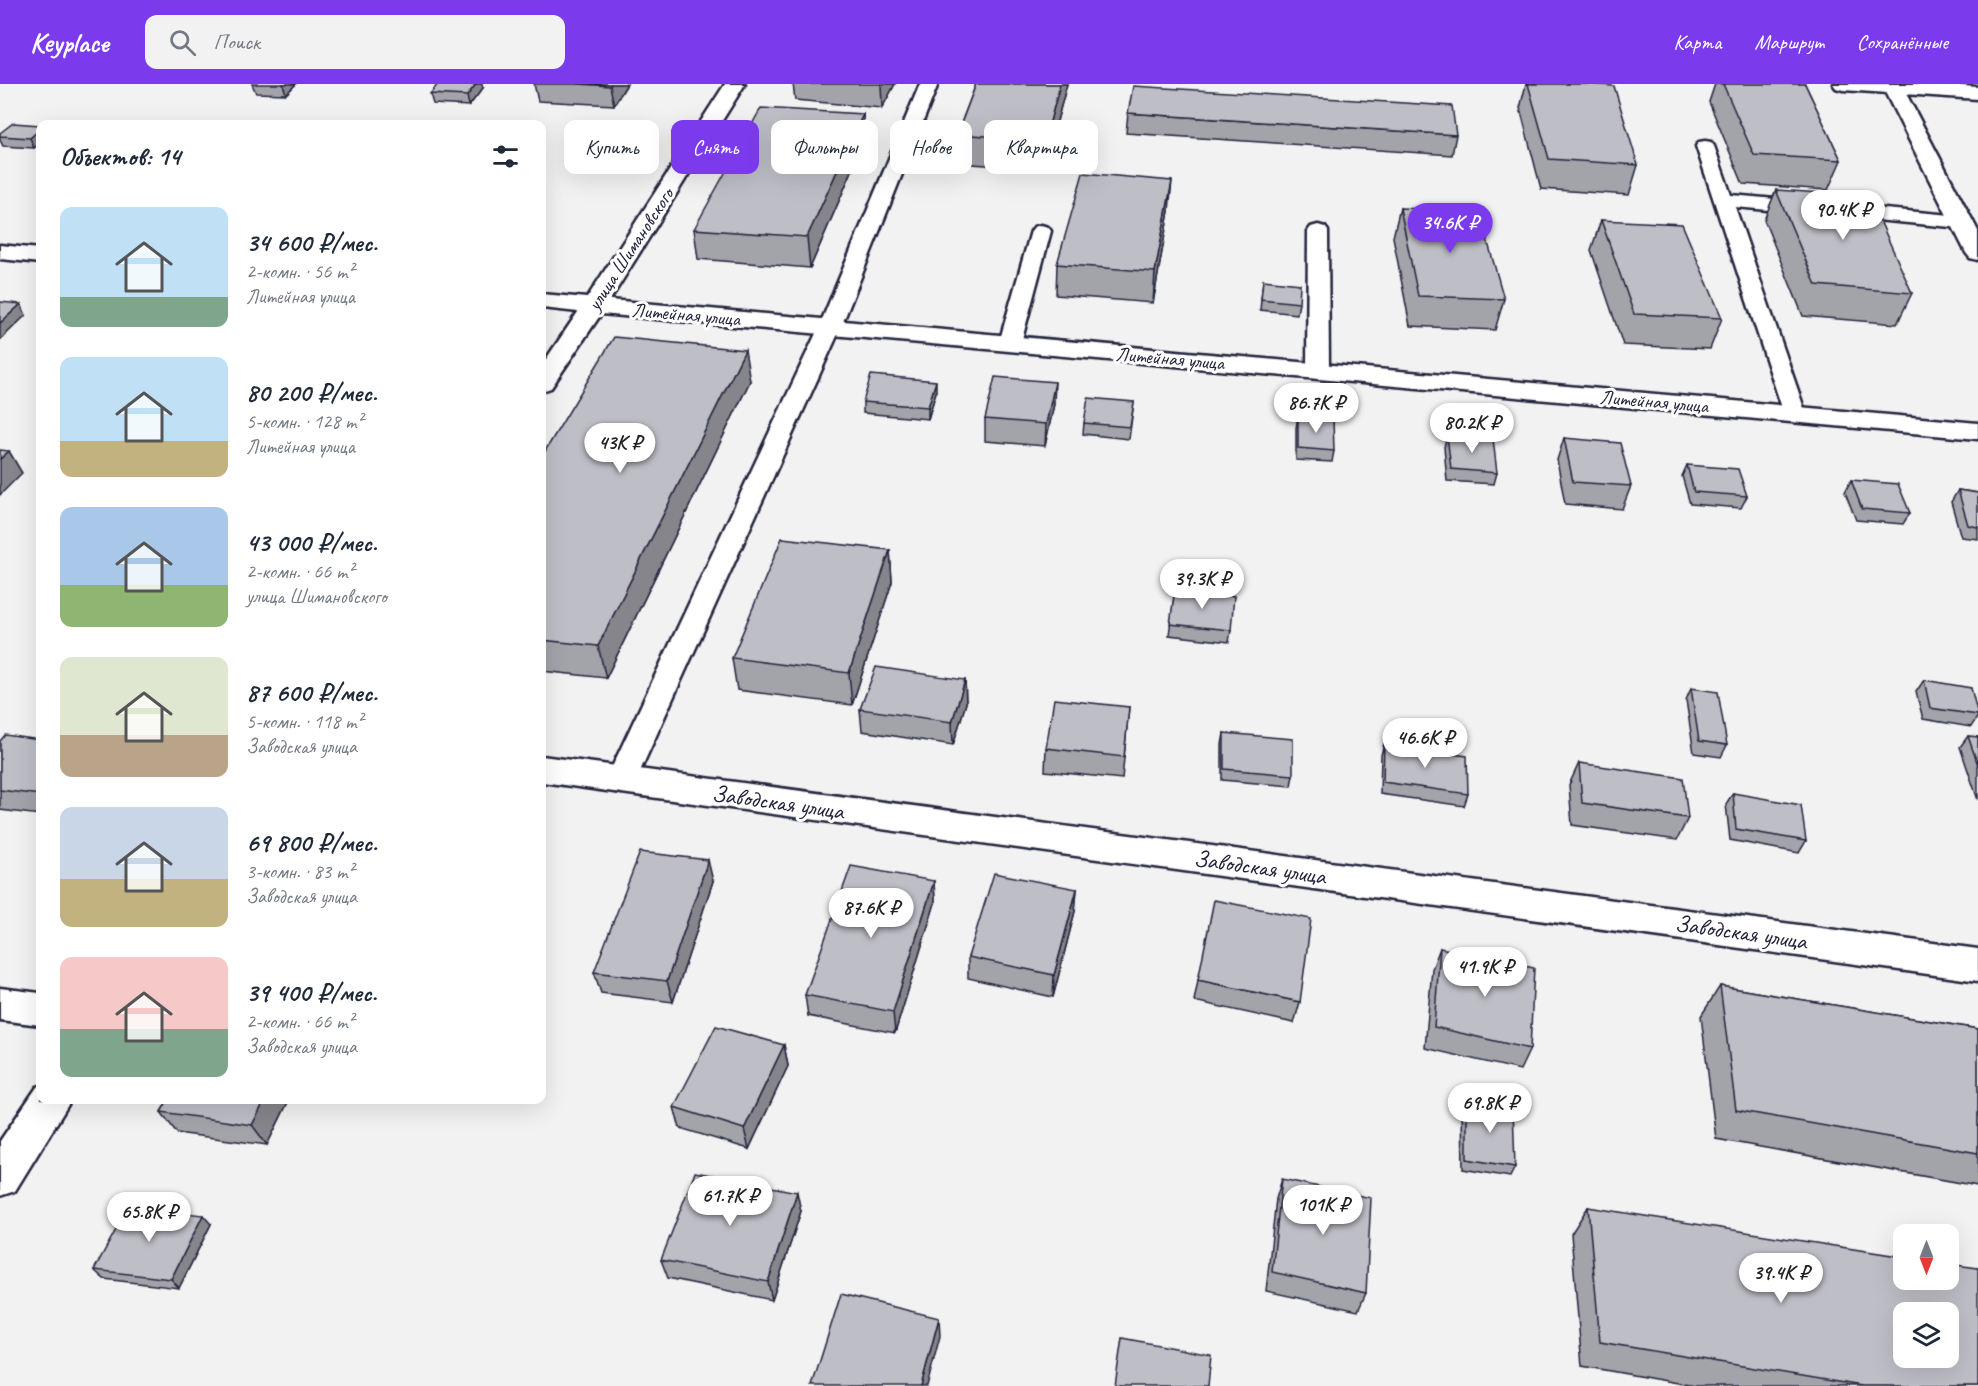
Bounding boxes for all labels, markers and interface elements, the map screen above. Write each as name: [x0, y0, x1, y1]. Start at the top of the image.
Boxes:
search box: [145, 15, 565, 69]
text: Keyplace: [30, 25, 109, 60]
icon: search: [166, 26, 199, 59]
text: Поиск: [214, 28, 260, 56]
text: Карта: [1673, 29, 1722, 55]
text: Маршрут: [1755, 29, 1824, 55]
text: Сохранённые: [1857, 29, 1948, 55]
chip: Купить: [564, 120, 659, 174]
chip: Снять: [671, 120, 759, 174]
chip: Фильтры: [771, 120, 878, 174]
chip: Новое: [890, 120, 972, 174]
chip: Квартира: [984, 120, 1098, 174]
text: Объектов: 14: [60, 140, 180, 173]
icon: filters: [489, 140, 522, 173]
street label: улица Шимановского: [581, 182, 680, 316]
pin: 90.4K ₽: [1788, 190, 1898, 241]
text: 90.4K ₽: [1815, 197, 1871, 222]
pin: 34.6K ₽: [1395, 203, 1505, 254]
text: 34.6K ₽: [1422, 210, 1478, 235]
text: 34 600 ₽/мес.: [246, 226, 377, 259]
icon: home: [108, 231, 180, 303]
text: 2-комн. · 56 m²: [246, 259, 354, 284]
text: Литейная улица: [246, 284, 355, 309]
street label: Литейная улица: [631, 297, 743, 332]
street label: Литейная улица: [1115, 341, 1227, 376]
text: 80 200 ₽/мес.: [246, 376, 377, 409]
icon: home: [108, 381, 180, 453]
pin: 86.7K ₽: [1261, 383, 1371, 434]
street label: Литейная улица: [1599, 384, 1711, 419]
text: 86.7K ₽: [1288, 390, 1344, 415]
pin: 80.2K ₽: [1417, 403, 1527, 454]
text: 5-комн. · 128 m²: [246, 409, 363, 434]
text: 80.2K ₽: [1444, 410, 1500, 435]
pin: 43K ₽: [578, 423, 662, 474]
text: 43K ₽: [598, 430, 642, 455]
text: Литейная улица: [246, 434, 355, 459]
text: 43 000 ₽/мес.: [246, 526, 377, 559]
icon: home: [108, 531, 180, 603]
text: 2-комн. · 66 m²: [246, 559, 354, 584]
pin: 39.3K ₽: [1147, 559, 1257, 610]
text: 39.3K ₽: [1174, 566, 1230, 591]
text: улица Шимановского: [246, 584, 387, 609]
text: 87 600 ₽/мес.: [246, 676, 377, 709]
icon: home: [108, 681, 180, 753]
text: 5-комн. · 118 m²: [246, 709, 363, 734]
pin: 46.6K ₽: [1370, 718, 1480, 769]
text: 46.6K ₽: [1396, 725, 1454, 750]
text: Заводская улица: [246, 734, 357, 759]
street label: Заводская улица: [710, 778, 847, 826]
text: 69 800 ₽/мес.: [246, 826, 377, 859]
icon: home: [108, 831, 180, 903]
street label: Заводская улица: [1192, 843, 1329, 891]
text: 3-комн. · 83 m²: [246, 859, 354, 884]
text: Заводская улица: [246, 884, 357, 909]
pin: 87.6K ₽: [816, 888, 926, 939]
text: 87.6K ₽: [843, 895, 899, 920]
street label: Заводская улица: [1673, 908, 1810, 956]
pin: 41.9K ₽: [1430, 947, 1540, 998]
text: 41.9K ₽: [1457, 954, 1513, 979]
text: 39 400 ₽/мес.: [246, 976, 377, 1009]
icon: home: [108, 981, 180, 1053]
text: 2-комн. · 66 m²: [246, 1009, 354, 1034]
text: Заводская улица: [246, 1034, 357, 1059]
pin: 69.8K ₽: [1435, 1083, 1545, 1134]
text: 69.8K ₽: [1462, 1090, 1518, 1115]
pin: 61.7K ₽: [675, 1176, 785, 1227]
text: 61.7K ₽: [702, 1183, 758, 1208]
pin: 101K ₽: [1274, 1185, 1372, 1236]
pin: 65.8K ₽: [94, 1192, 204, 1243]
text: 101K ₽: [1297, 1192, 1349, 1217]
text: 65.8K ₽: [121, 1199, 177, 1224]
north arrow: [1893, 1224, 1959, 1290]
map controls: [1893, 1224, 1959, 1368]
pin: 39.4K ₽: [1726, 1253, 1836, 1304]
text: 39.4K ₽: [1753, 1260, 1809, 1285]
button: layers: [1893, 1302, 1959, 1368]

